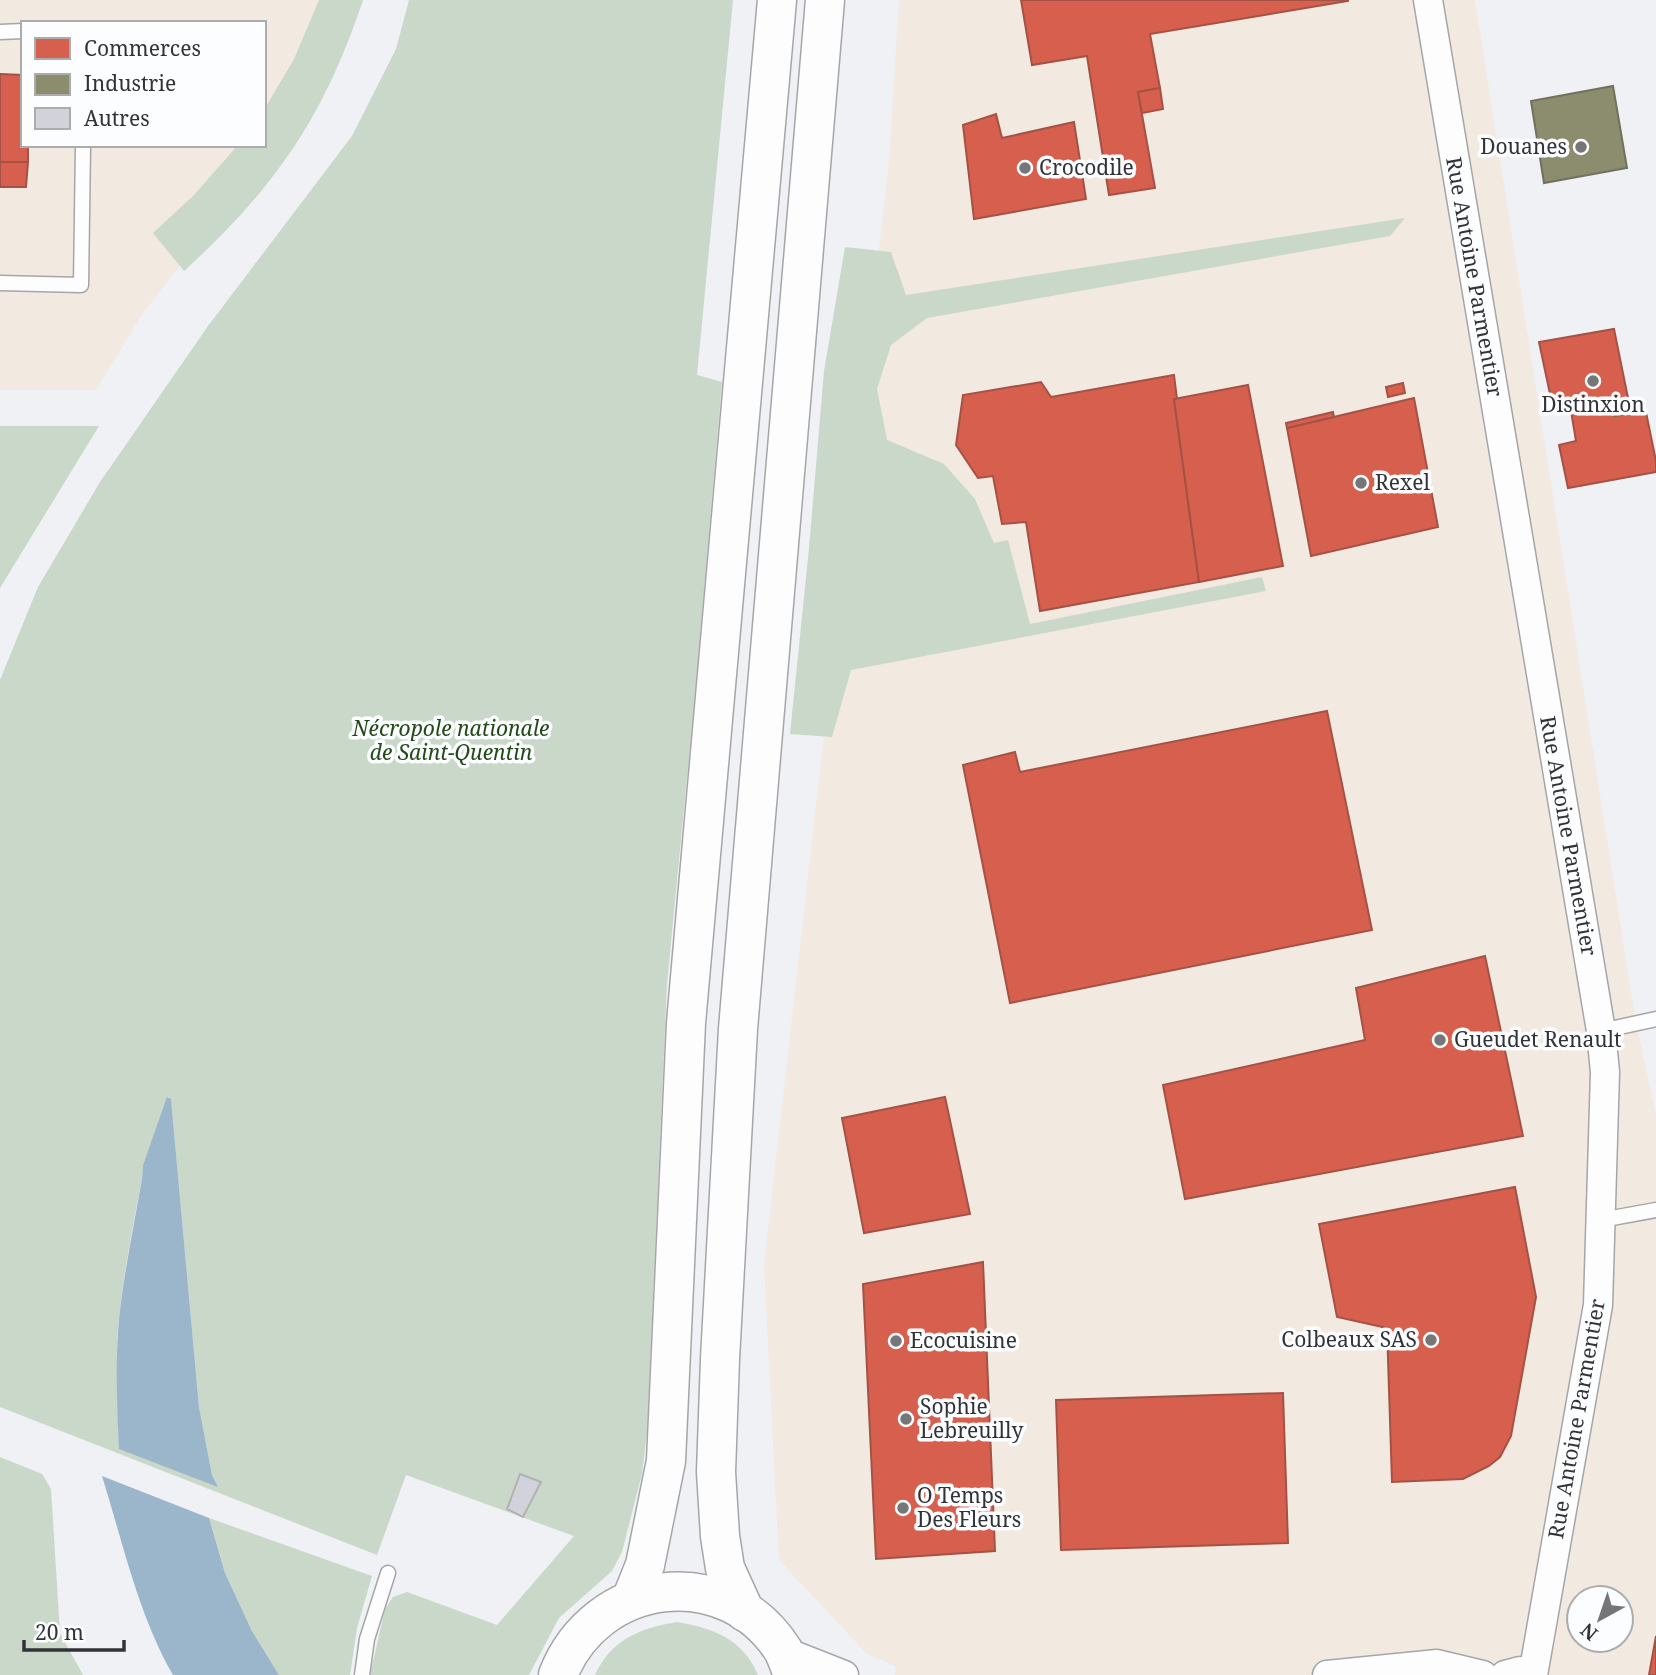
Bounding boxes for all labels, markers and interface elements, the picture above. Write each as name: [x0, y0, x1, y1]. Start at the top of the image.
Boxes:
legend: [21, 21, 266, 147]
text: Commerces: [84, 34, 201, 62]
text: Industrie: [84, 69, 176, 97]
text: Autres: [84, 104, 150, 132]
place label: Douanes: [1480, 132, 1567, 160]
marker: Douanes: [1573, 139, 1589, 155]
place label: Crocodile: [1039, 153, 1134, 181]
street label: Rue Antoine Parmentier: [1440, 155, 1510, 399]
marker: Crocodile: [1017, 160, 1033, 176]
marker: Distinxion: [1585, 373, 1601, 389]
place label: Distinxion: [1541, 390, 1645, 418]
place label: Rexel: [1375, 468, 1430, 496]
marker: Rexel: [1353, 475, 1369, 491]
park label: Nécropole nationale de Saint-Quentin: [352, 714, 549, 766]
street label: Rue Antoine Parmentier: [1534, 714, 1604, 958]
place label: Gueudet Renault: [1454, 1025, 1622, 1053]
marker: Gueudet Renault: [1432, 1032, 1448, 1048]
street label: Rue Antoine Parmentier: [1541, 1297, 1611, 1541]
place label: Colbeaux SAS: [1281, 1325, 1417, 1353]
place label: Ecocuisine: [910, 1326, 1017, 1354]
marker: Colbeaux SAS: [1423, 1332, 1439, 1348]
marker: Ecocuisine: [888, 1333, 904, 1349]
place label: Sophie Lebreuilly: [920, 1392, 1023, 1444]
marker: Sophie Lebreuilly: [898, 1411, 914, 1427]
place label: O Temps Des Fleurs: [917, 1481, 1021, 1533]
marker: O Temps Des Fleurs: [895, 1500, 911, 1516]
north arrow: [1565, 1584, 1635, 1654]
scale bar: [24, 1608, 124, 1652]
text: N: [1575, 1617, 1603, 1647]
text: 20 m: [35, 1618, 84, 1646]

